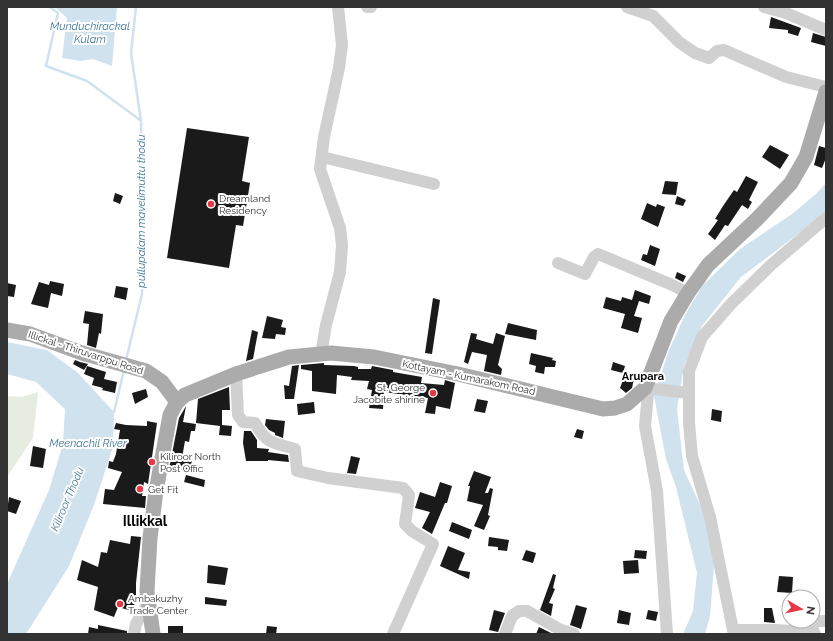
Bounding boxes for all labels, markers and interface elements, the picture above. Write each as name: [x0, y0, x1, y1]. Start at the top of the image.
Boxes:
water label: Munduchirackal Kulam: [50, 20, 130, 46]
water label: pullupalam mavelimuttu thodu: [135, 134, 148, 289]
place label: Dreamland Residency: [219, 193, 270, 216]
marker: Dreamland Residency: [206, 199, 216, 209]
street label: Illickal - Thiruvarppu Road: [27, 329, 145, 376]
street label: Kottayam - Kumarakom Road: [401, 358, 536, 397]
district label: Arupara: [622, 370, 664, 383]
place label: St. George Jacobite shirine: [353, 382, 425, 405]
marker: St. George Jacobite shirine: [428, 388, 438, 398]
water label: Meenachil River: [49, 437, 128, 450]
place label: Kiliroor North Post Offic: [160, 451, 221, 474]
marker: Kiliroor North Post Offic: [147, 457, 157, 467]
water label: Kiliroor Thodu: [48, 465, 87, 533]
marker: Get Fit: [135, 484, 145, 494]
place label: Get Fit: [148, 484, 179, 495]
district label: Illikkal: [123, 513, 168, 529]
north arrow: [781, 589, 821, 629]
place label: Ambakuzhy Trade Center: [128, 593, 188, 616]
marker: Ambakuzhy Trade Center: [115, 599, 125, 609]
text: N: [803, 605, 817, 616]

